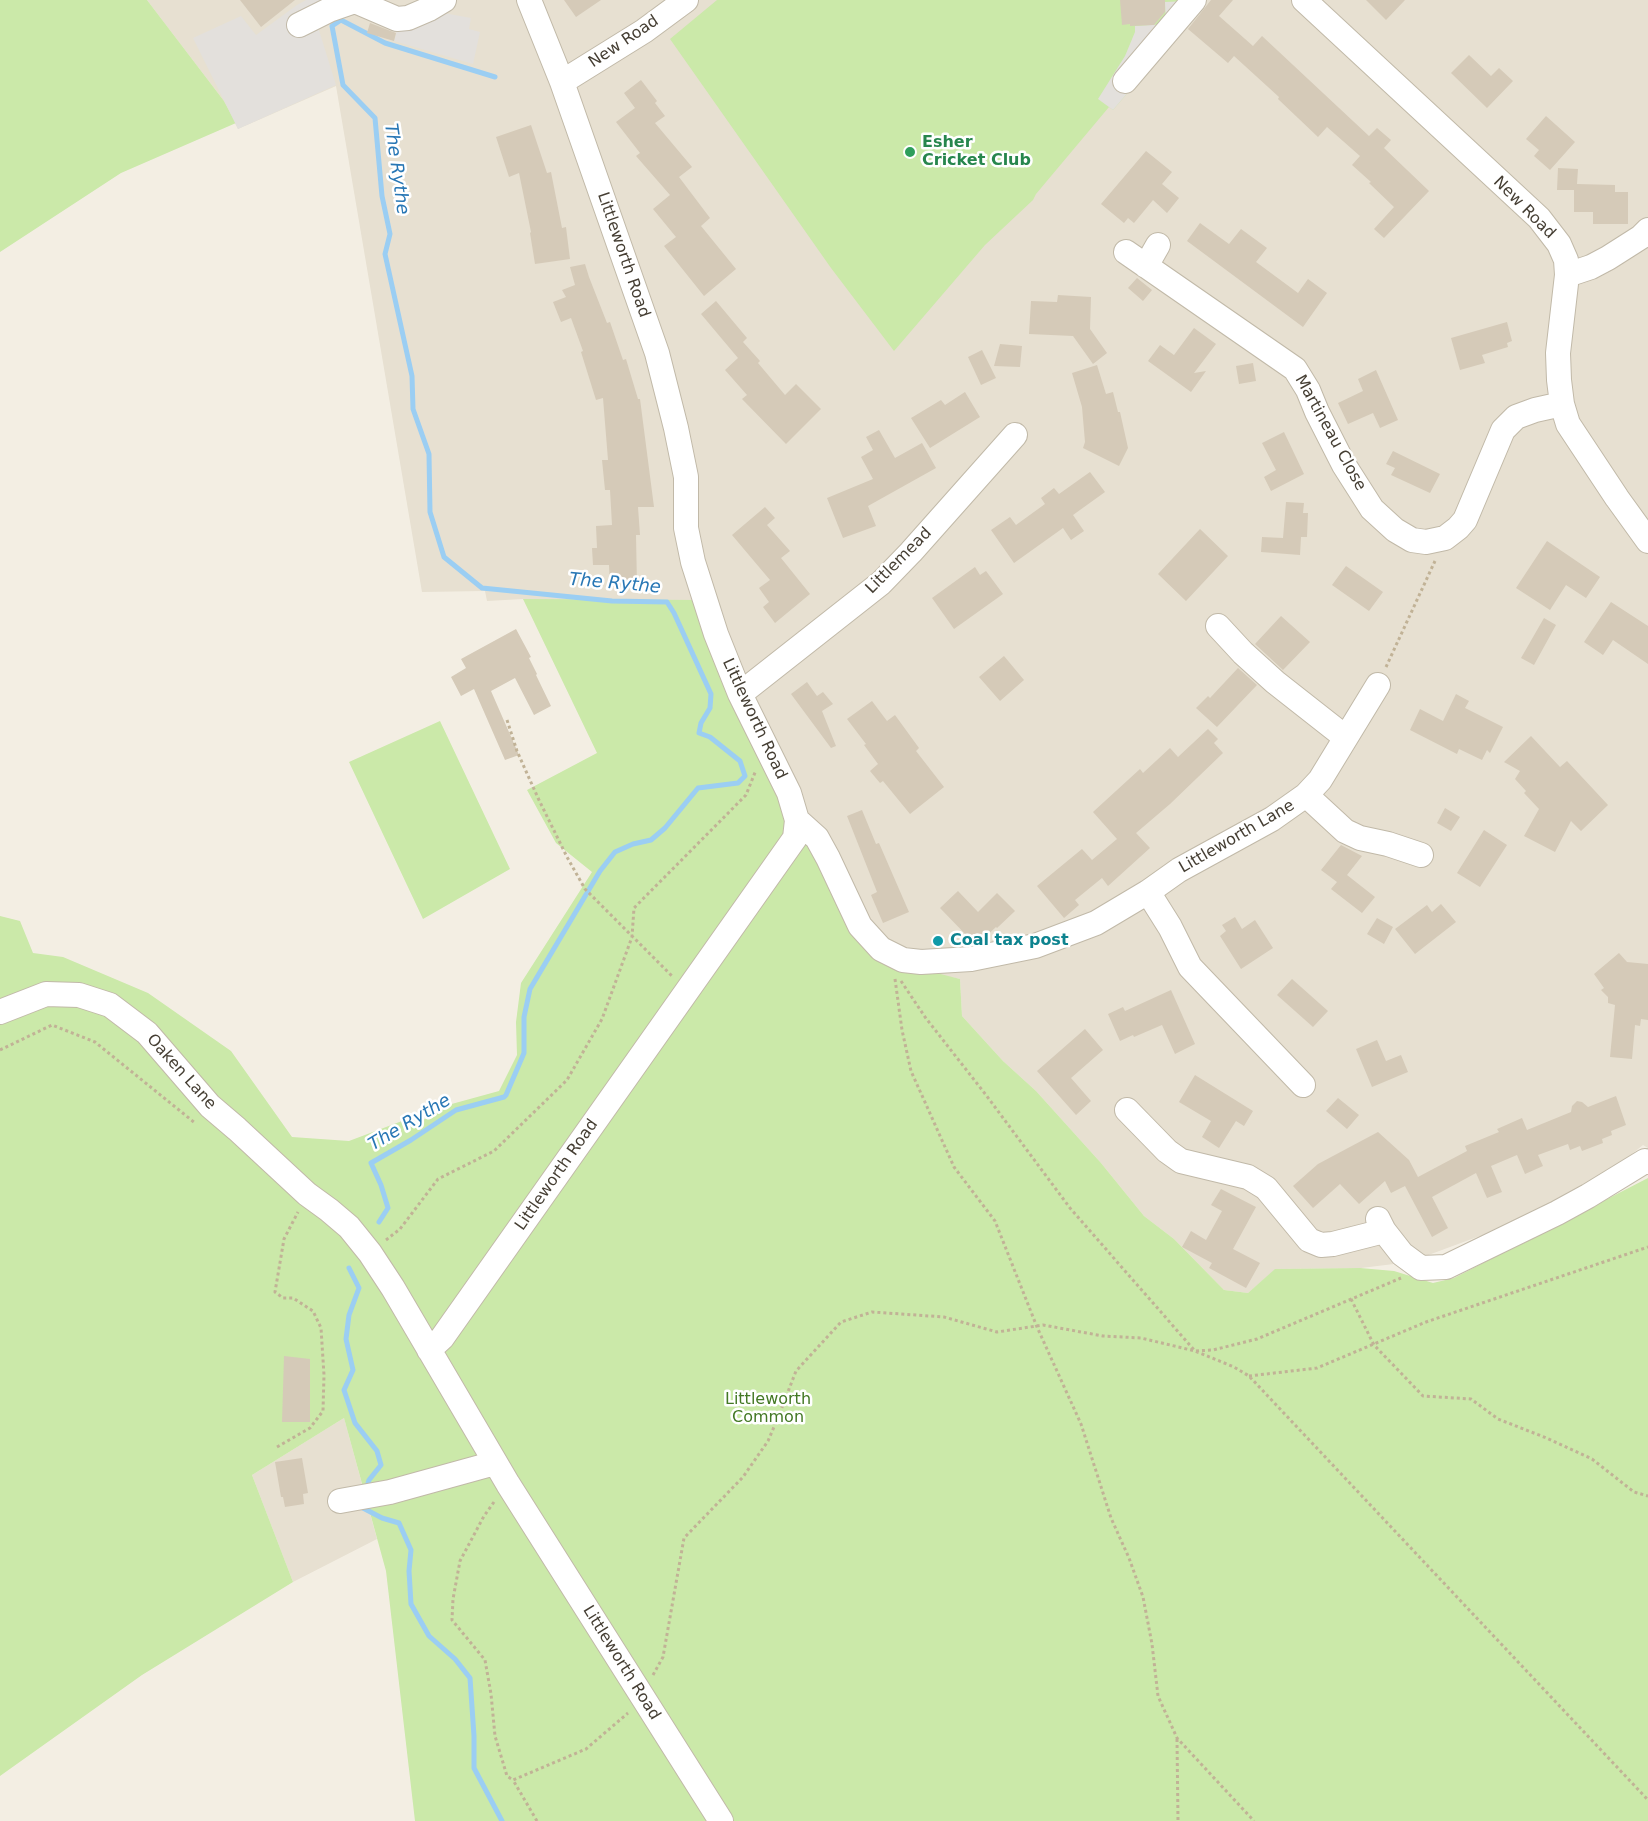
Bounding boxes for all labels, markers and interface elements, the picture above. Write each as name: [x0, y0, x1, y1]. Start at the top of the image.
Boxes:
street label: New Road: [585, 12, 663, 72]
water label: The Rythe: [379, 122, 413, 216]
place label: Esher Cricket Club: [922, 133, 1031, 171]
marker: Esher Cricket Club: [903, 145, 917, 159]
street label: New Road: [1489, 173, 1559, 243]
street label: Littleworth Road: [593, 190, 653, 320]
street label: Martineau Close: [1290, 372, 1370, 494]
street label: Littlemead: [862, 524, 936, 598]
water label: The Rythe: [568, 569, 662, 599]
street label: Littleworth Road: [718, 655, 790, 783]
street label: Littleworth Lane: [1176, 796, 1298, 878]
place label: Coal tax post: [950, 931, 1069, 951]
marker: Coal tax post: [931, 934, 945, 948]
street label: Oaken Lane: [142, 1030, 220, 1114]
water label: The Rythe: [365, 1090, 455, 1156]
street label: Littleworth Road: [511, 1116, 603, 1234]
park label: Littleworth Common: [725, 1390, 811, 1428]
street label: Littleworth Road: [578, 1602, 664, 1724]

